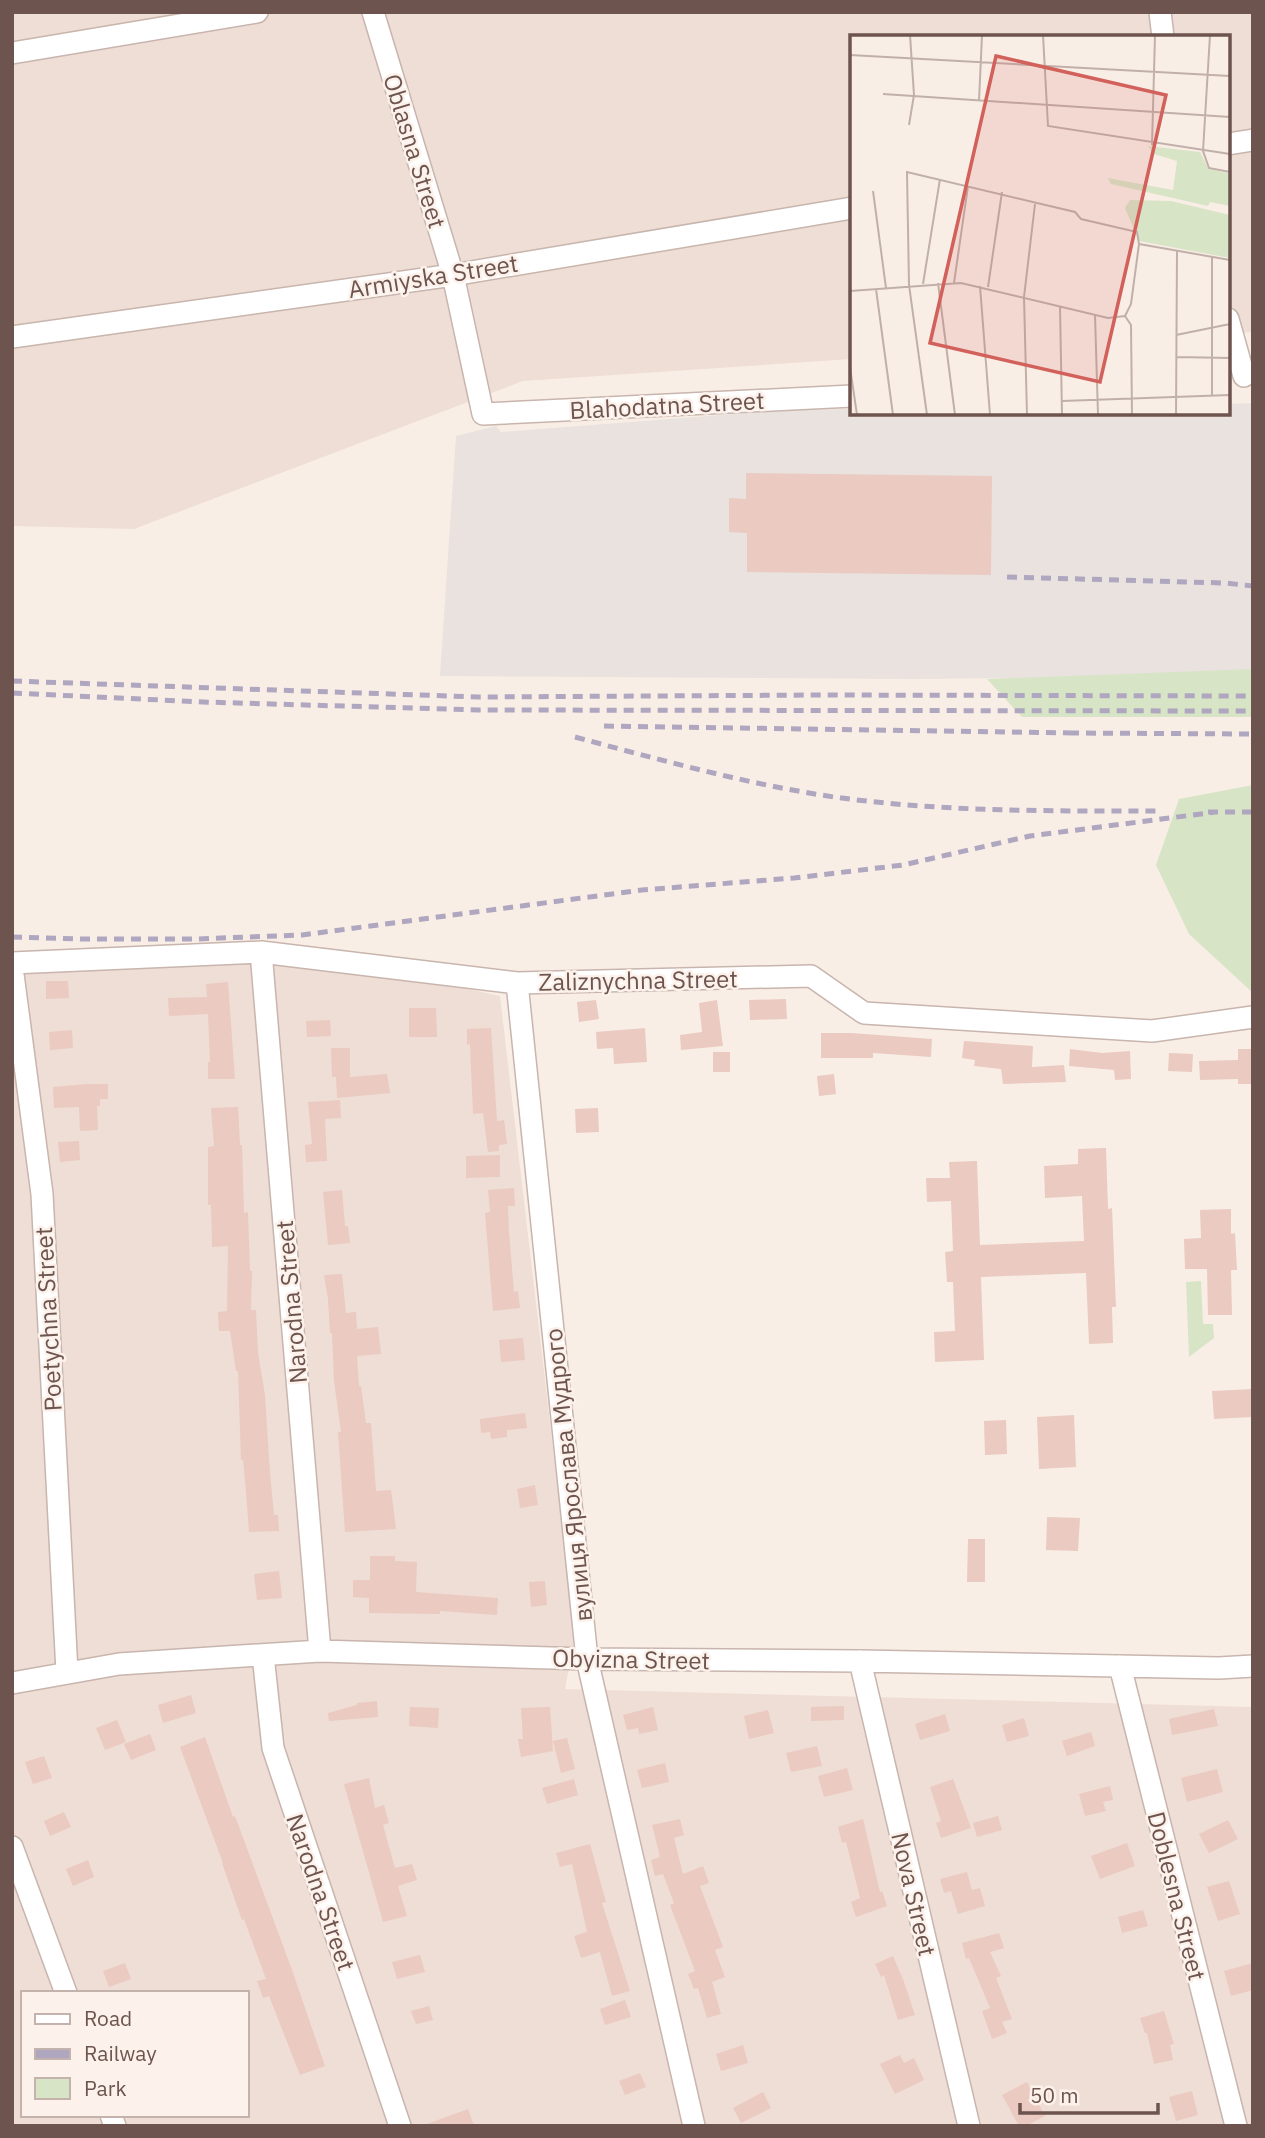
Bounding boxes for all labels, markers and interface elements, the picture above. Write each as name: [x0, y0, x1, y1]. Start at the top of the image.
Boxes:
inset map: [850, 35, 1230, 415]
street label: Oblasna Street: [376, 70, 454, 232]
street label: Armiyska Street: [346, 247, 520, 305]
street label: Blahodatna Street: [569, 384, 765, 426]
street label: Zaliznychna Street: [538, 962, 738, 998]
street label: Narodna Street: [268, 1219, 314, 1385]
street label: Poetychna Street: [27, 1226, 69, 1412]
street label: вулиця Ярослава Мудрого: [537, 1327, 599, 1623]
street label: Obyizna Street: [552, 1642, 710, 1676]
street label: Doblesna Street: [1141, 1808, 1213, 1984]
street label: Narodna Street: [279, 1809, 363, 1975]
street label: Nova Street: [884, 1829, 944, 1959]
legend: [21, 1991, 248, 2117]
text: Road: [84, 2004, 132, 2032]
text: Railway: [84, 2039, 157, 2067]
scale bar: [1020, 2072, 1158, 2116]
text: Park: [84, 2074, 127, 2102]
text: 50 m: [1030, 2081, 1079, 2109]

